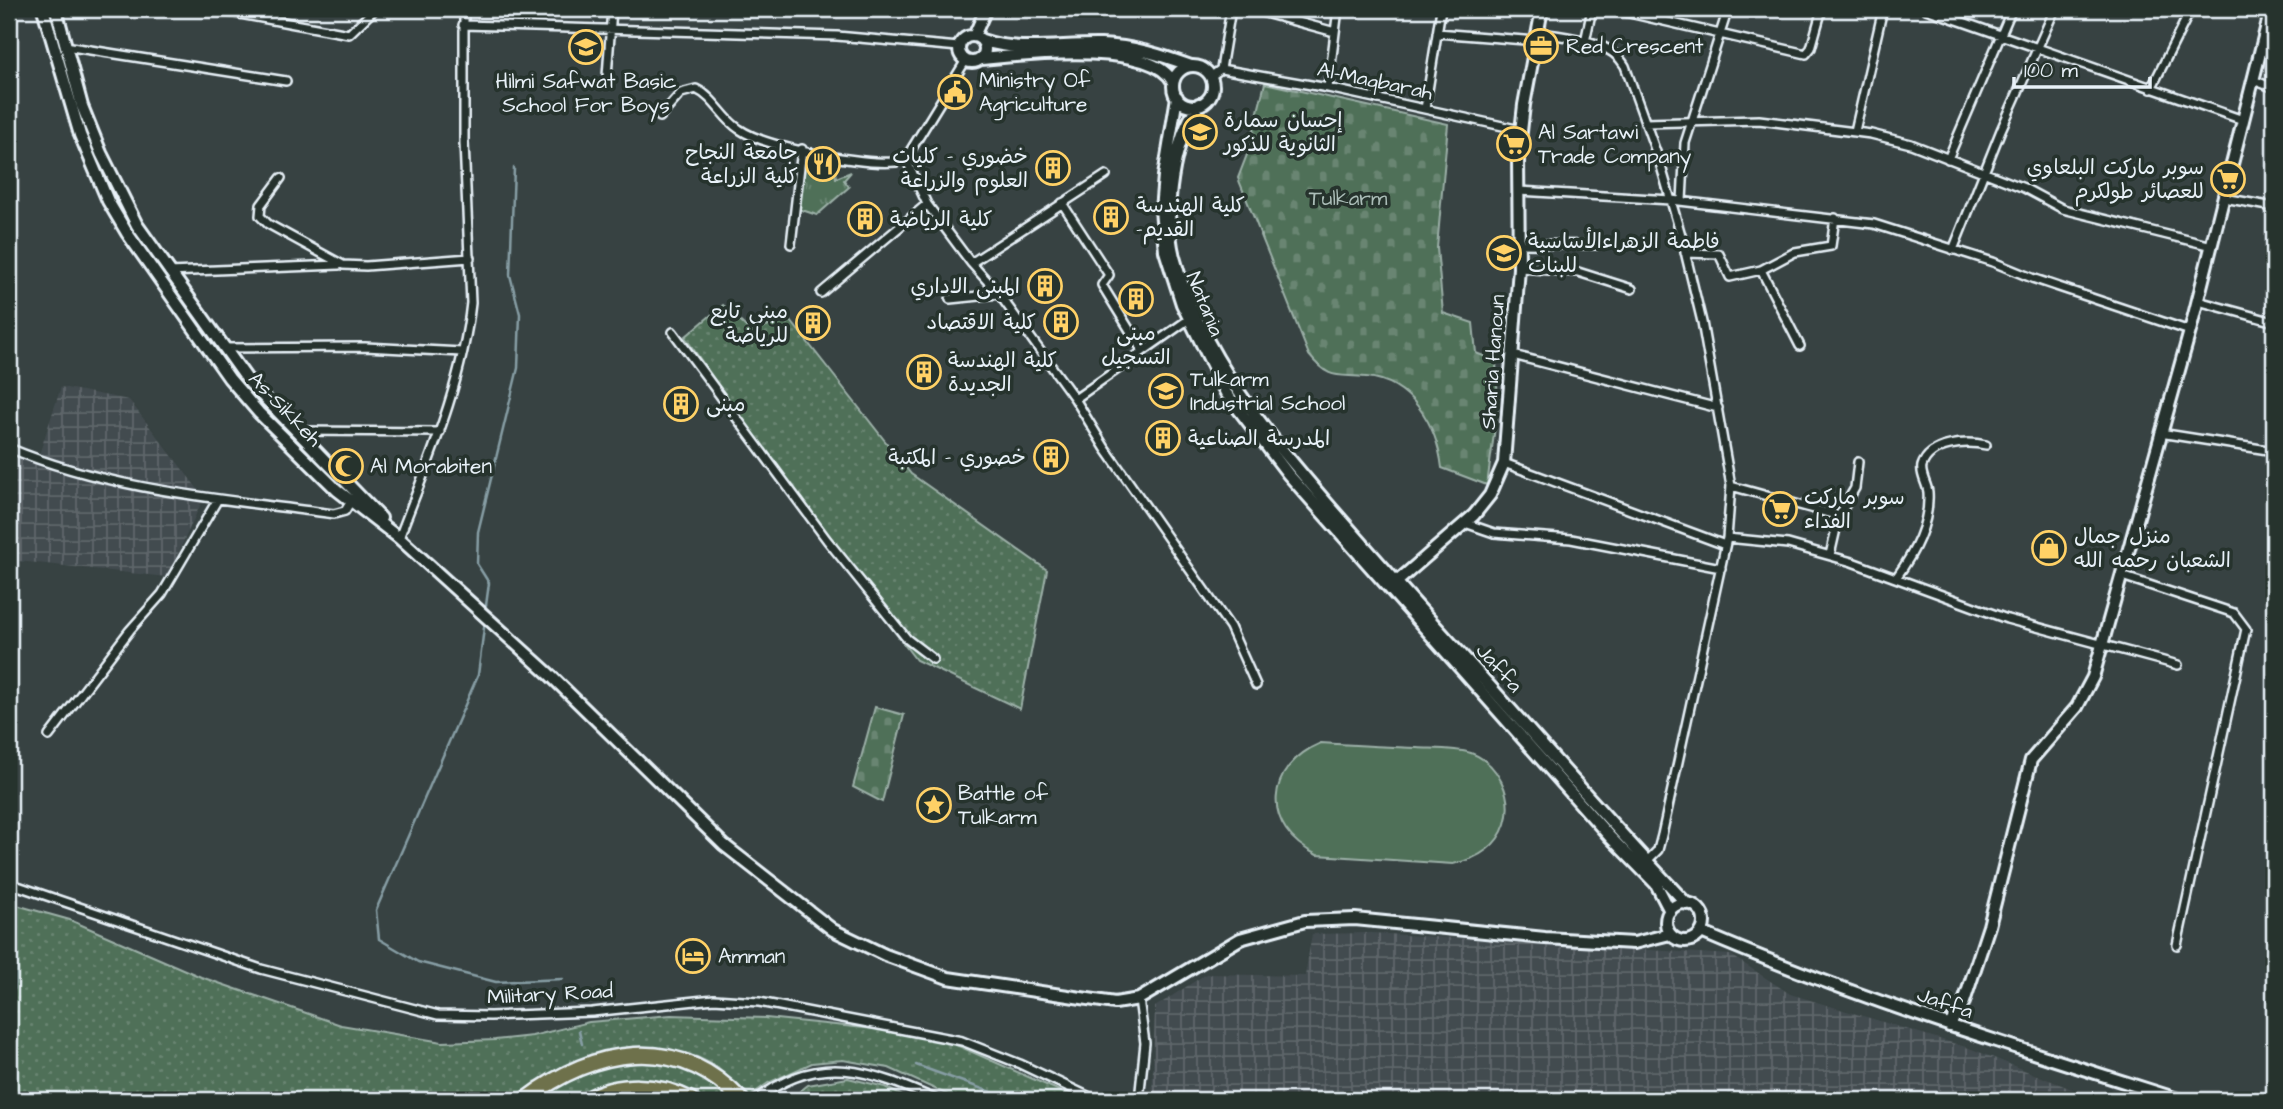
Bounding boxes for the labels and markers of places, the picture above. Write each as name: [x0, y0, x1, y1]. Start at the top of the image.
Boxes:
office icon: Red Crescent: [1522, 27, 1560, 65]
school or university icon: Hilmi Safwat Basic School For Boys: [567, 28, 605, 66]
place label: Red Crescent: [1566, 32, 1704, 61]
place label: Ministry Of Agriculture: [979, 66, 1091, 121]
place label: Hilmi Safwat Basic School For Boys: [496, 67, 676, 122]
public building icon: Ministry Of Agriculture: [936, 73, 974, 111]
place label: إحسان سمارة الثانوية للذكور: [1222, 106, 1342, 159]
school or university icon: إحسان سمارة الثانوية للذكور: [1181, 113, 1219, 151]
place label: Al Sartawi Trade Company: [1538, 118, 1692, 173]
supermarket icon: Al Sartawi Trade Company: [1495, 125, 1533, 163]
place label: جامعة النجاح كلية الزراعة: [685, 138, 798, 191]
place label: خضوري - كليات العلوم والزراعة: [892, 142, 1028, 196]
restaurant icon: جامعة النجاح كلية الزراعة: [804, 145, 842, 183]
building icon: خضوري - كليات العلوم والزراعة: [1034, 149, 1072, 187]
place label: سوبر ماركت البلعاوي للعصائر طولكرم: [2026, 153, 2204, 207]
supermarket icon: سوبر ماركت البلعاوي للعصائر طولكرم: [2209, 160, 2247, 198]
place label: كلية الهندسة -القديم: [1136, 191, 1245, 245]
building icon: كلية الهندسة -القديم: [1092, 198, 1130, 236]
building icon: كلية الرياضة: [846, 200, 884, 238]
place label: كلية الرياضة: [890, 205, 992, 234]
place label: فاطمة الزهراءالأساسية للبنات: [1528, 227, 1720, 280]
school or university icon: فاطمة الزهراءالأساسية للبنات: [1485, 234, 1523, 272]
building icon: المبنى الاداري: [1026, 267, 1064, 305]
place label: المبنى الاداري: [911, 272, 1020, 301]
building icon: مبنى التسجيل: [1117, 280, 1155, 318]
place label: مبنى تابع للرياضة: [710, 297, 788, 350]
building icon: كلية الاقتصاد: [1042, 303, 1080, 341]
building icon: مبنى تابع للرياضة: [794, 304, 832, 342]
place label: كلية الاقتصاد: [927, 308, 1036, 337]
place label: مبنى التسجيل: [1101, 319, 1171, 372]
place label: كلية الهندسة الجديدة: [948, 346, 1057, 399]
building icon: كلية الهندسة الجديدة: [905, 353, 943, 391]
place label: Tulkarm Industrial School: [1190, 365, 1345, 418]
school or university icon: Tulkarm Industrial School: [1147, 372, 1185, 410]
building icon: مبنى: [662, 385, 700, 423]
place label: مبنى: [706, 390, 745, 419]
building icon: المدرسة الصناعية: [1144, 419, 1182, 457]
place label: المدرسة الصناعية: [1188, 424, 1330, 453]
building icon: خصوري - المكتبة: [1032, 438, 1070, 476]
place label: خصوري - المكتبة: [888, 443, 1026, 472]
mosque icon: Al Morabiten: [327, 447, 365, 485]
place label: Al Morabiten: [370, 452, 492, 481]
place label: سوبر ماركت الفداء: [1804, 483, 1905, 536]
supermarket icon: سوبر ماركت الفداء: [1761, 490, 1799, 528]
place label: منزل جمال الشعبان رحمه الله: [2074, 522, 2231, 575]
shop icon: منزل جمال الشعبان رحمه الله: [2030, 529, 2068, 567]
place label: Battle of Tulkarm: [958, 779, 1048, 832]
place icon: Battle of Tulkarm: [915, 786, 953, 824]
hotel icon: Amman: [674, 937, 712, 975]
place label: Amman: [718, 942, 785, 971]

